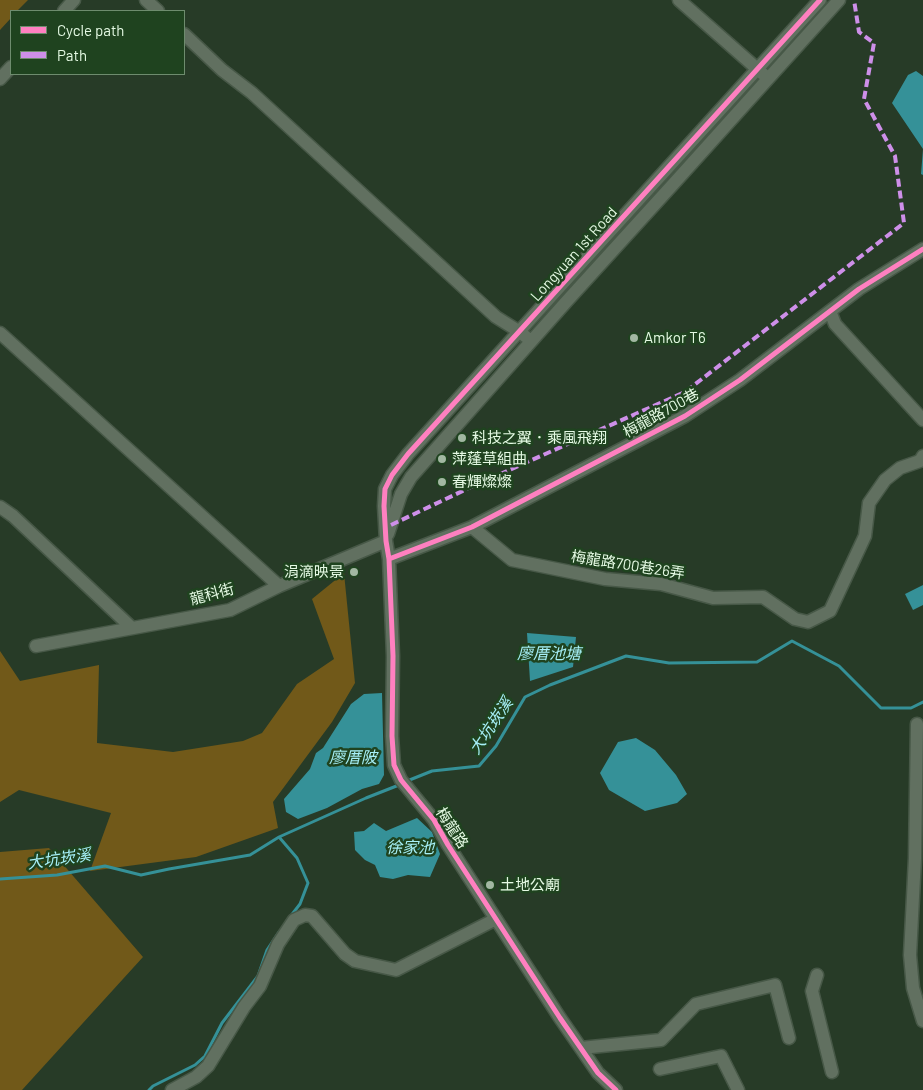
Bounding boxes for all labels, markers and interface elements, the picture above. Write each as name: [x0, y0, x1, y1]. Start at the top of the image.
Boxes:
legend: [10, 10, 185, 75]
text: Cycle path: [57, 21, 124, 39]
text: Path: [57, 46, 87, 64]
street label: Longyuan 1st Road: [527, 203, 621, 305]
place label: Amkor T6: [644, 329, 706, 347]
marker: Amkor T6: [628, 332, 640, 344]
street label: 梅龍路700巷: [620, 385, 702, 441]
place label: 科技之翼．乘風飛翔: [472, 429, 607, 447]
marker: 科技之翼．乘風飛翔: [456, 432, 468, 444]
place label: 萍蓬草組曲: [452, 450, 527, 468]
marker: 萍蓬草組曲: [436, 453, 448, 465]
place label: 春輝燦燦: [452, 473, 512, 491]
marker: 春輝燦燦: [436, 476, 448, 488]
street label: 梅龍路700巷26弄: [570, 547, 686, 583]
place label: 涓滴映景: [284, 563, 344, 581]
marker: 涓滴映景: [348, 566, 360, 578]
street label: 龍科街: [188, 579, 236, 609]
water label: 廖厝池塘: [517, 644, 581, 664]
water label: 大坑崁溪: [465, 694, 517, 758]
water label: 廖厝陂: [329, 748, 377, 768]
street label: 梅龍路: [432, 804, 472, 852]
water label: 徐家池: [386, 838, 434, 858]
water label: 大坑崁溪: [26, 845, 92, 873]
place label: 土地公廟: [500, 876, 560, 894]
marker: 土地公廟: [484, 879, 496, 891]

